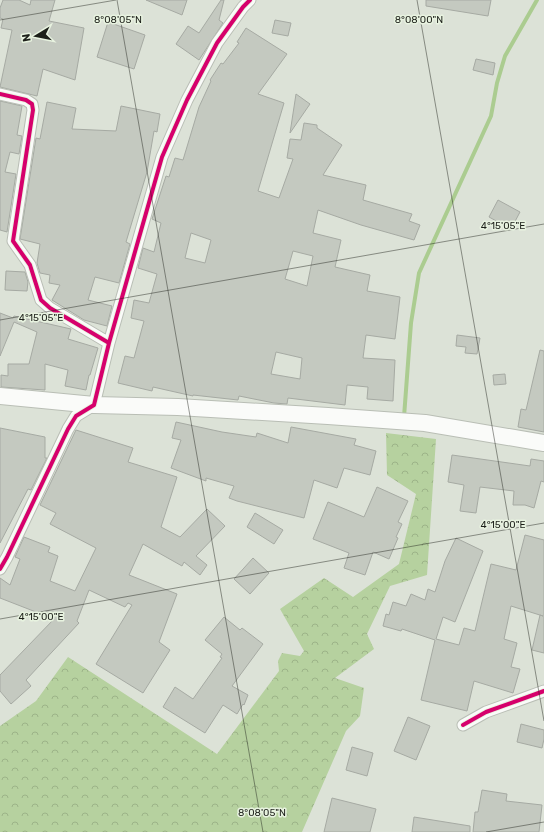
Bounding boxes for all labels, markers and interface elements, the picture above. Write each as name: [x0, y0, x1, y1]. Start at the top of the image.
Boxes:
text: 8°08'05"N: [94, 14, 142, 26]
text: 8°08'00"N: [395, 14, 443, 26]
north arrow: [16, 16, 56, 56]
text: N: [20, 33, 34, 43]
text: 4°15'05"E: [481, 220, 525, 232]
text: 4°15'05"E: [19, 312, 63, 324]
text: 4°15'00"E: [481, 519, 526, 531]
text: 4°15'00"E: [19, 611, 64, 623]
text: 8°08'05"N: [238, 807, 286, 819]

